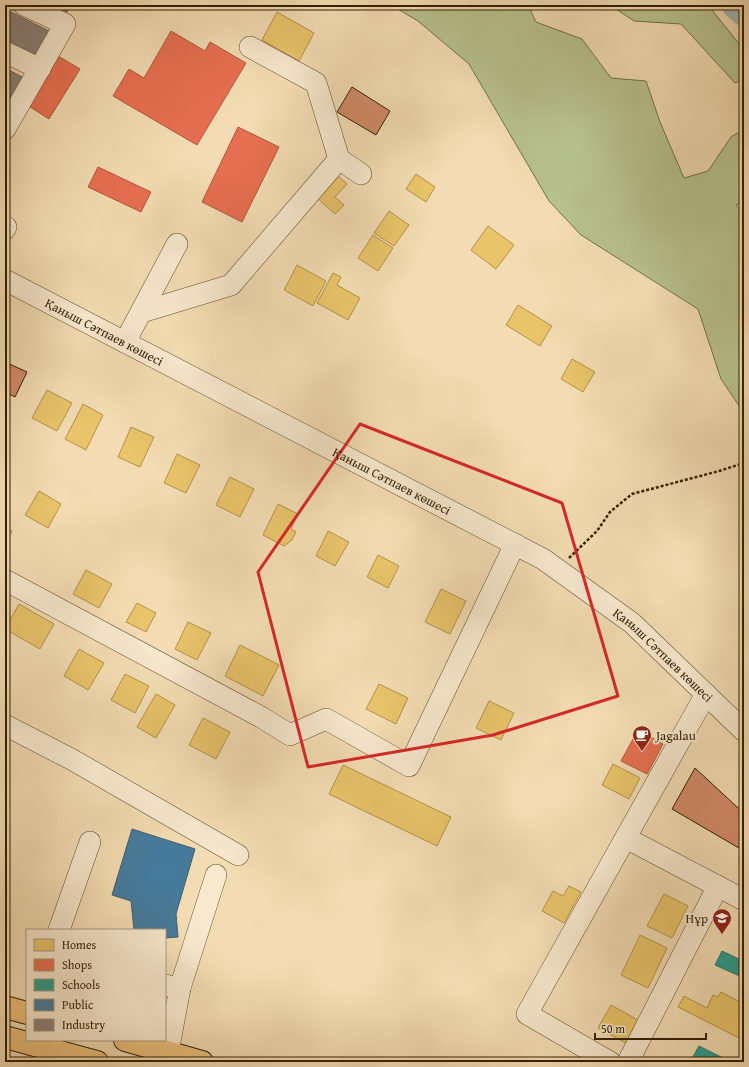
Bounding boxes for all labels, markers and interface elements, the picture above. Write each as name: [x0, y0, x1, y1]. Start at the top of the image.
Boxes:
street label: Қаныш Сәтпаев көшесі: [42, 293, 167, 371]
street label: Қаныш Сәтпаев көшесі: [329, 443, 455, 520]
street label: Қаныш Сәтпаев көшесі: [609, 603, 718, 707]
cafe icon: Jagalau: [631, 724, 653, 752]
place label: Jagalau: [654, 726, 696, 745]
school or university icon: Нұр: [711, 907, 733, 935]
place label: Нұр: [686, 909, 708, 928]
legend: [26, 929, 166, 1041]
text: Homes: [62, 936, 97, 953]
text: Shops: [62, 956, 92, 973]
text: Schools: [62, 976, 100, 993]
text: Public: [62, 996, 94, 1013]
scale bar: [595, 1015, 706, 1041]
text: Industry: [62, 1016, 105, 1033]
text: 50 m: [601, 1020, 625, 1037]

